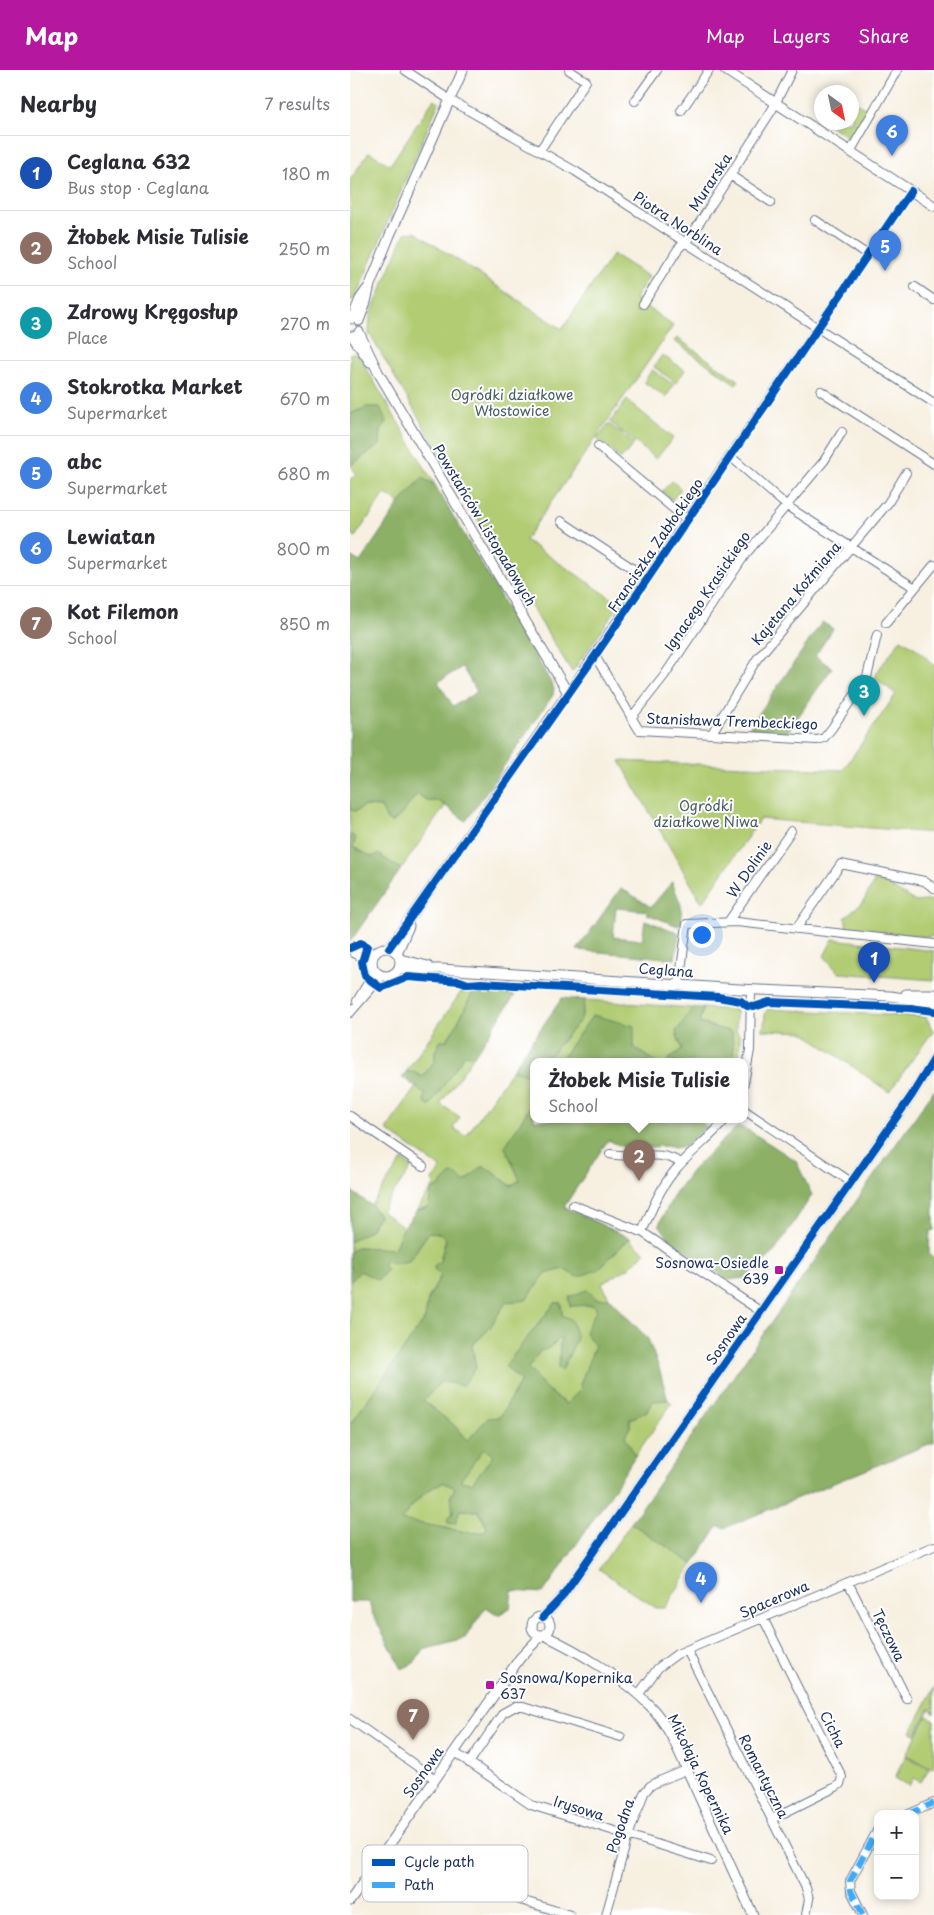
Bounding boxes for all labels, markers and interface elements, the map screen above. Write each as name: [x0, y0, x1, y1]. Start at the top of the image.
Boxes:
text: Map: [25, 17, 78, 53]
text: Map: [706, 22, 745, 49]
text: Layers: [773, 22, 830, 49]
text: Share: [858, 22, 909, 49]
north arrow: [814, 85, 859, 130]
text: Nearby: [20, 87, 97, 119]
text: 7 results: [265, 91, 330, 115]
pin: 6: [876, 115, 908, 156]
text: Ceglana 632: [67, 147, 191, 175]
street label: Murarska: [683, 148, 737, 215]
text: 1: [32, 161, 40, 185]
text: 180 m: [282, 161, 330, 185]
text: Bus stop · Ceglana: [67, 175, 209, 199]
street label: Piotra Norblina: [629, 186, 727, 260]
text: Żłobek Misie Tulisie: [67, 222, 249, 250]
pin: 5: [869, 230, 901, 271]
text: 2: [30, 236, 42, 260]
text: 250 m: [279, 236, 330, 260]
text: School: [67, 250, 117, 274]
text: Zdrowy Kręgosłup: [67, 297, 238, 325]
text: 3: [31, 311, 41, 335]
text: 270 m: [280, 311, 330, 335]
text: Place: [67, 325, 108, 349]
text: Stokrotka Market: [67, 372, 243, 400]
park label: Ogródki działkowe Włostowice: [451, 384, 573, 421]
text: 4: [31, 386, 41, 410]
text: 670 m: [280, 386, 330, 410]
text: Supermarket: [67, 400, 167, 424]
street label: Powstańców Listopadowych: [428, 440, 542, 610]
text: abc: [67, 447, 102, 475]
text: 5: [31, 461, 41, 485]
text: 680 m: [277, 461, 330, 485]
street label: Franciszka Zabłockiego: [602, 474, 708, 616]
text: Supermarket: [67, 475, 167, 499]
text: Lewiatan: [67, 522, 156, 550]
street label: Ignacego Krasickiego: [659, 527, 755, 655]
text: 6: [30, 536, 42, 560]
text: 800 m: [277, 536, 330, 560]
street label: Kajetana Koźmiana: [746, 537, 846, 649]
text: Supermarket: [67, 550, 167, 574]
text: Kot Filemon: [67, 597, 179, 625]
text: 7: [31, 611, 41, 635]
text: 850 m: [279, 611, 330, 635]
text: School: [67, 625, 117, 649]
pin: 3: [848, 675, 880, 716]
street label: Stanisława Trembeckiego: [646, 708, 818, 734]
park label: Ogródki działkowe Niwa: [653, 795, 759, 832]
street label: W Dolinie: [721, 836, 777, 902]
your location: [689, 922, 715, 948]
pin: 1: [858, 942, 890, 983]
street label: Ceglana: [638, 958, 694, 982]
popup: [530, 1058, 748, 1123]
text: Żłobek Misie Tulisie: [548, 1065, 730, 1093]
text: School: [548, 1093, 598, 1117]
pin: 2: [623, 1140, 655, 1181]
place label: Sosnowa-Osiedle 639: [655, 1252, 769, 1289]
marker: Sosnowa-Osiedle 639: [773, 1264, 785, 1276]
street label: Sosnowa: [701, 1309, 752, 1369]
pin: 4: [685, 1562, 717, 1603]
street label: Spacerowa: [736, 1575, 812, 1623]
street label: Tęczowa: [867, 1605, 911, 1665]
place label: Sosnowa/Kopernika 637: [500, 1667, 633, 1704]
marker: Sosnowa/Kopernika 637: [484, 1679, 496, 1691]
pin: 7: [397, 1699, 429, 1740]
street label: Cicha: [815, 1707, 851, 1751]
street label: Mikołaja Kopernika: [663, 1710, 739, 1838]
street label: Romantyczna: [734, 1730, 794, 1822]
street label: Sosnowa: [398, 1742, 449, 1802]
street label: Irysowa: [551, 1790, 607, 1826]
street label: Pogodna: [601, 1796, 639, 1856]
map controls: [874, 1810, 919, 1900]
button: +: [874, 1810, 919, 1855]
legend: [362, 1845, 528, 1902]
text: Cycle path: [404, 1851, 475, 1872]
button: −: [874, 1855, 919, 1900]
text: Path: [404, 1874, 434, 1895]

